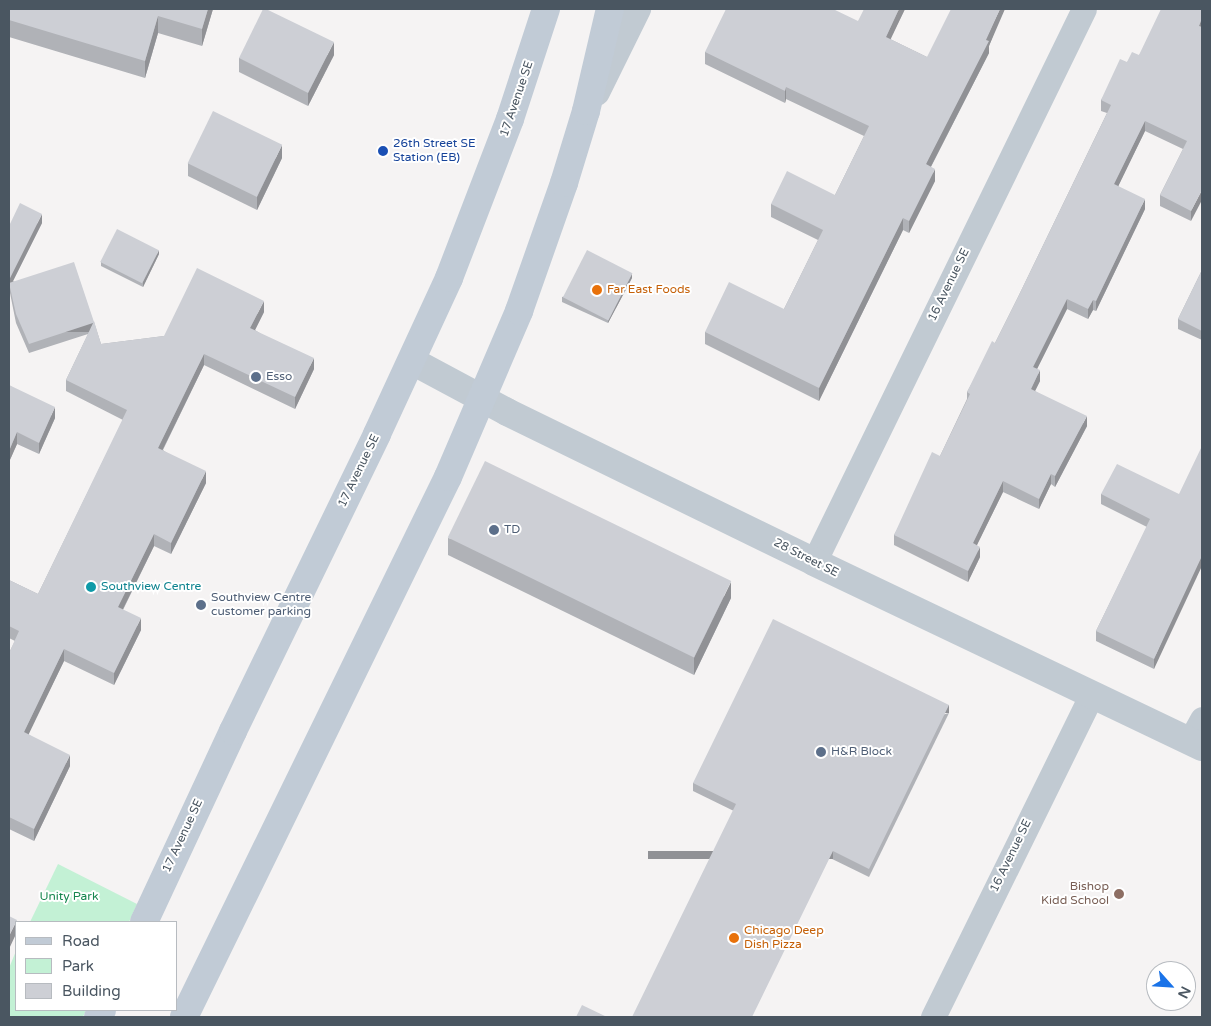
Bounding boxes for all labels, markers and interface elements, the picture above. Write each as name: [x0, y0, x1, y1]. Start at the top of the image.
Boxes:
street label: 17 Avenue SE: [497, 59, 537, 139]
place label: 26th Street SE Station (EB): [393, 137, 476, 165]
marker: 26th Street SE Station (EB): [377, 145, 389, 157]
street label: 16 Avenue SE: [925, 246, 973, 324]
place label: Far East Foods: [607, 283, 690, 297]
marker: Far East Foods: [591, 284, 603, 296]
place label: Esso: [266, 370, 292, 384]
marker: Esso: [250, 371, 262, 383]
street label: 17 Avenue SE: [335, 432, 383, 510]
place label: TD: [504, 523, 520, 537]
marker: TD: [488, 524, 500, 536]
street label: 28 Street SE: [771, 536, 841, 580]
place label: Southview Centre: [101, 580, 201, 594]
marker: Southview Centre: [85, 581, 97, 593]
place label: Southview Centre customer parking: [211, 591, 311, 619]
marker: Southview Centre customer parking: [195, 599, 207, 611]
place label: H&R Block: [831, 745, 892, 759]
marker: H&R Block: [815, 746, 827, 758]
street label: 17 Avenue SE: [160, 797, 206, 875]
street label: 16 Avenue SE: [987, 817, 1035, 895]
place label: Bishop Kidd School: [1041, 880, 1109, 908]
marker: Bishop Kidd School: [1113, 888, 1125, 900]
park label: Unity Park: [40, 890, 98, 904]
legend: [15, 921, 178, 1011]
place label: Chicago Deep Dish Pizza: [744, 924, 824, 952]
text: Road: [62, 932, 100, 950]
marker: Chicago Deep Dish Pizza: [728, 932, 740, 944]
text: Park: [62, 957, 94, 975]
north arrow: [1146, 961, 1196, 1011]
text: Building: [62, 982, 121, 1000]
text: N: [1174, 984, 1194, 1001]

